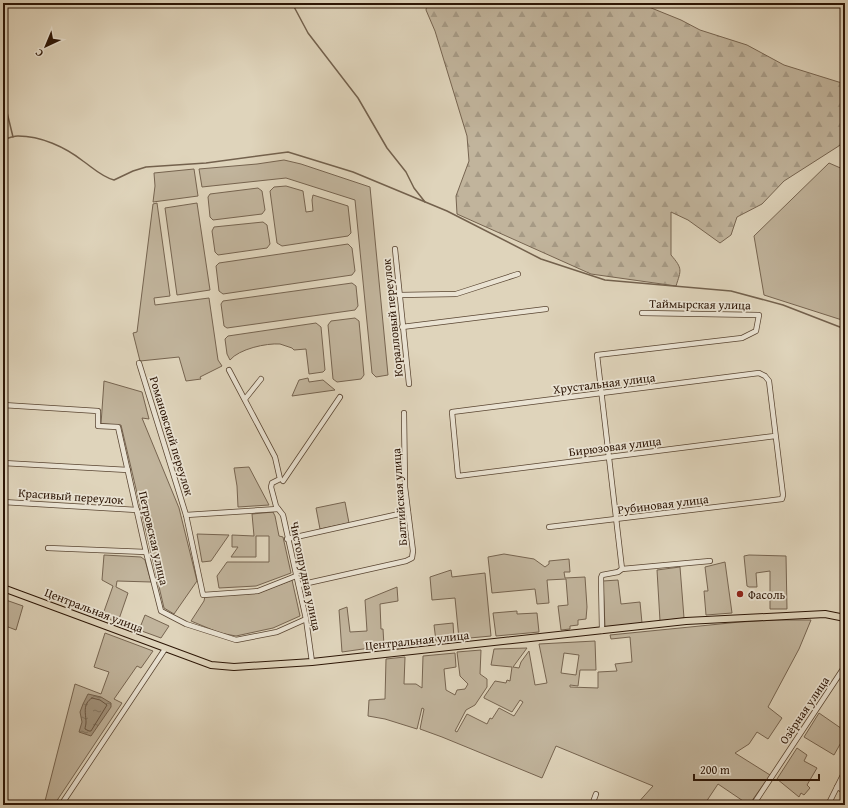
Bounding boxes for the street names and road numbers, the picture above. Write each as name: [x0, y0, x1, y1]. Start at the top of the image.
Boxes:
street label: Коралловый переулок: [377, 257, 407, 378]
street label: Таймырская улица: [649, 295, 751, 313]
street label: Хрустальная улица: [552, 368, 656, 398]
street label: Романовский переулок: [146, 374, 198, 498]
street label: Бирюзовая улица: [568, 432, 663, 460]
street label: Балтийская улица: [387, 447, 411, 546]
street label: Красивый переулок: [18, 484, 125, 508]
street label: Петровская улица: [135, 489, 173, 587]
street label: Рубиновая улица: [617, 490, 710, 518]
street label: Чистопрудная улица: [286, 520, 326, 633]
street label: Центральная улица: [42, 583, 146, 637]
street label: Центральная улица: [364, 626, 470, 654]
street label: Озёрная улица: [775, 673, 833, 747]

